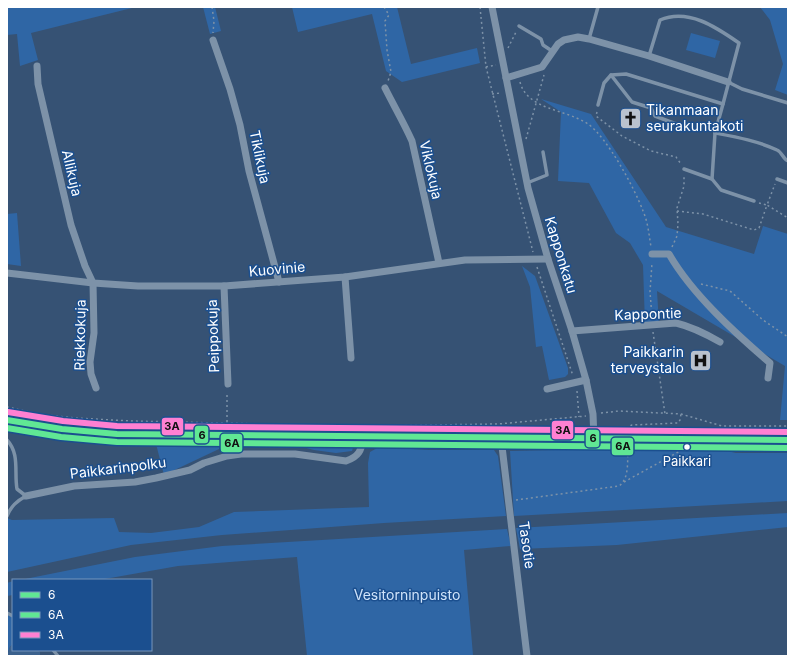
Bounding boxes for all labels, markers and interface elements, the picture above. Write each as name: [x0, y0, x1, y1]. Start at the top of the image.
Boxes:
place label: Tikanmaan seurakuntakoti: [646, 101, 743, 134]
church icon: Tikanmaan seurakuntakoti: [618, 105, 644, 131]
street label: Tiklikuja: [247, 129, 274, 185]
street label: Viklokuja: [416, 139, 446, 201]
street label: Allikuja: [59, 148, 86, 198]
street label: Kapponkatu: [542, 214, 581, 295]
street label: Kuovinie: [248, 258, 306, 279]
street label: Riekkokuja: [70, 299, 89, 371]
street label: Peippokuja: [203, 299, 222, 373]
street label: Kappontie: [614, 304, 682, 323]
place label: Paikkarin terveystalo: [611, 343, 684, 376]
hospital icon: Paikkarin terveystalo: [687, 347, 713, 373]
line badge: 3A: [161, 417, 184, 436]
text: 3A: [164, 419, 180, 433]
line badge: 3A: [551, 420, 574, 440]
text: 3A: [555, 423, 571, 437]
line badge: 6: [194, 425, 209, 444]
text: 6: [198, 428, 206, 442]
line badge: 6: [585, 429, 600, 448]
text: 6: [589, 431, 597, 445]
line badge: 6A: [220, 433, 243, 453]
text: 6A: [224, 436, 240, 450]
line badge: 6A: [611, 437, 634, 456]
text: 6A: [615, 439, 631, 453]
marker: Paikkari: [682, 442, 692, 452]
street label: Paikkarinpolku: [69, 453, 167, 482]
place label: Paikkari: [663, 453, 711, 469]
street label: Tasotie: [516, 520, 539, 570]
legend: [12, 579, 152, 651]
park label: Vesitorninpuisto: [354, 586, 460, 603]
text: 6: [48, 587, 55, 602]
text: 6A: [48, 607, 64, 622]
text: 3A: [48, 627, 64, 642]

